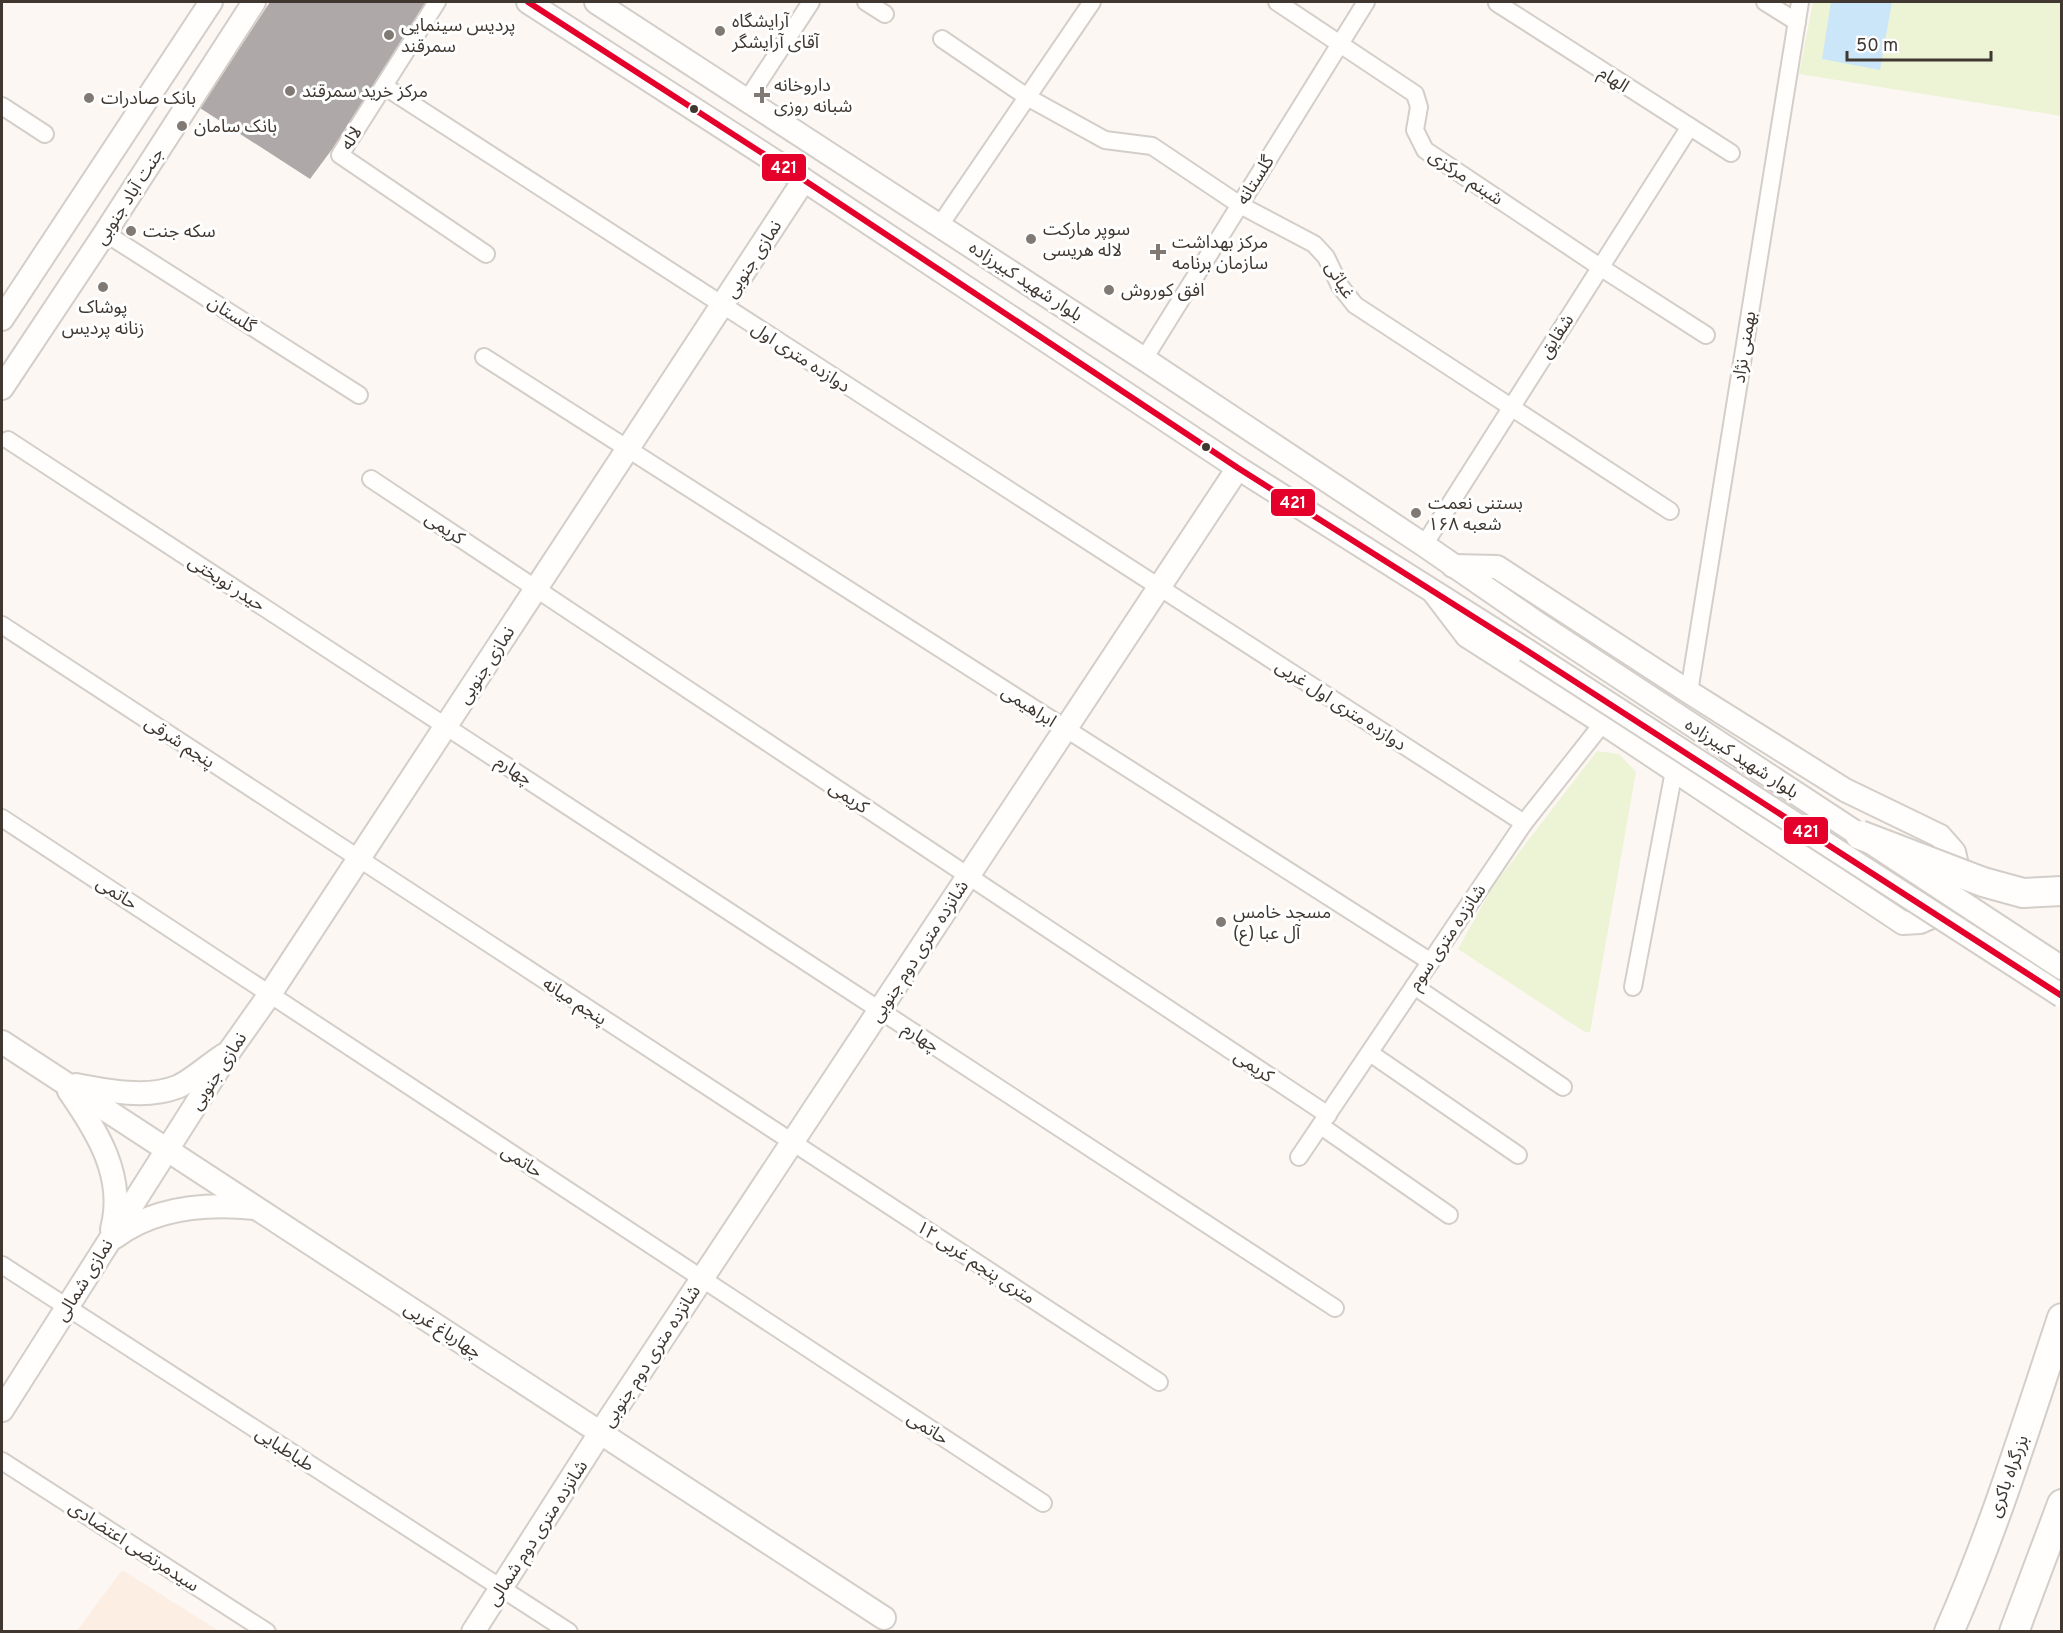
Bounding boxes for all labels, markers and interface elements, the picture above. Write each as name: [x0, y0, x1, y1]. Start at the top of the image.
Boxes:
place label: آرایشگاه آقای آرایشگر: [731, 11, 820, 55]
place label: پردیس سینمایی سمرقند: [401, 15, 515, 59]
marker: آرایشگاه آقای آرایشگر: [713, 24, 727, 38]
scale bar: [1847, 24, 1991, 62]
marker: پردیس سینمایی سمرقند: [382, 28, 396, 42]
text: 50 m: [1856, 35, 1898, 58]
street label: الهام: [1593, 62, 1633, 99]
place label: داروخانه شبانه روزی: [774, 75, 852, 119]
place label: مرکز خرید سمرقند: [302, 81, 428, 104]
marker: مرکز خرید سمرقند: [283, 84, 297, 98]
place label: بانک صادرات: [101, 88, 196, 111]
marker: داروخانه شبانه روزی: [755, 88, 769, 102]
marker: بانک صادرات: [82, 91, 96, 105]
unlabelled marker: [688, 103, 700, 115]
place label: بانک سامان: [194, 116, 277, 139]
marker: بانک سامان: [175, 119, 189, 133]
street label: لاله: [336, 123, 368, 155]
street label: جنت آباد جنوبی: [90, 144, 170, 250]
street label: شبنم مرکزی: [1424, 145, 1507, 212]
street label: گلستانه: [1232, 151, 1281, 210]
line badge: 421: [761, 153, 807, 182]
text: 421: [771, 159, 797, 179]
street label: نمازی جنوبی: [721, 216, 788, 303]
place label: سوپر مارکت لاله هریسی: [1043, 219, 1130, 263]
place label: سکه جنت: [143, 221, 216, 244]
marker: سکه جنت: [124, 224, 138, 238]
marker: سوپر مارکت لاله هریسی: [1024, 232, 1038, 246]
place label: مرکز بهداشت سازمان برنامه: [1172, 232, 1268, 276]
street label: بلوار شهید کبیرزاده: [964, 237, 1087, 328]
marker: مرکز بهداشت سازمان برنامه: [1149, 243, 1167, 261]
street label: غیاثی: [1319, 258, 1359, 304]
marker: پوشاک زنانه پردیس: [96, 280, 110, 294]
place label: افق کوروش: [1121, 280, 1204, 303]
marker: افق کوروش: [1102, 283, 1116, 297]
street label: گلستان: [203, 291, 260, 339]
place label: پوشاک زنانه پردیس: [62, 297, 144, 341]
street label: شقایق: [1534, 310, 1580, 363]
street label: بهمنی نژاد: [1728, 310, 1763, 385]
street label: دوازده متری اول: [746, 318, 854, 399]
unlabelled marker: [1200, 441, 1212, 453]
line badge: 421: [1270, 488, 1316, 517]
place label: بستنی نعمت شعبه ۱۶۸: [1428, 493, 1523, 537]
text: 421: [1280, 494, 1306, 514]
marker: بستنی نعمت شعبه ۱۶۸: [1409, 506, 1423, 520]
street label: کریمی: [420, 508, 469, 551]
street label: حیدر نوبختی: [183, 551, 269, 618]
street label: نمازی جنوبی: [454, 622, 521, 709]
street label: دوازده متری اول غربی: [1271, 655, 1410, 757]
street label: ابراهیمی: [996, 681, 1060, 733]
street label: پنجم شرقی: [140, 712, 219, 775]
street label: بلوار شهید کبیرزاده: [1680, 714, 1803, 805]
street label: چهارم: [490, 751, 536, 793]
street label: کریمی: [824, 777, 873, 820]
line badge: 421: [1783, 816, 1829, 845]
text: 421: [1793, 823, 1819, 843]
street label: حاتمی: [91, 872, 141, 916]
street label: شانزده متری دوم جنوبی: [866, 876, 976, 1028]
street label: شانزده متری سوم: [1404, 880, 1493, 996]
place label: مسجد خامس آل عبا (ع): [1233, 902, 1331, 947]
marker: مسجد خامس آل عبا (ع): [1214, 915, 1228, 929]
street label: پنجم میانه: [538, 973, 611, 1032]
street label: چهارم: [897, 1018, 943, 1060]
street label: نمازی جنوبی: [186, 1028, 253, 1115]
street label: کریمی: [1229, 1046, 1278, 1089]
street label: حاتمی: [496, 1140, 546, 1184]
street label: ۱۲ متری پنجم غربی: [911, 1216, 1039, 1310]
street label: نمازی شمالی: [51, 1235, 120, 1326]
street label: شانزده متری دوم جنوبی: [598, 1281, 708, 1433]
street label: چهارباغ غربی: [398, 1298, 485, 1366]
street label: حاتمی: [902, 1407, 952, 1451]
street label: طباطبایی: [250, 1423, 318, 1478]
street label: بزرگراه باکری: [1984, 1432, 2035, 1521]
street label: شانزده متری دوم شمالی: [482, 1457, 595, 1612]
street label: سیدمرتضی اعتضادی: [64, 1496, 203, 1598]

